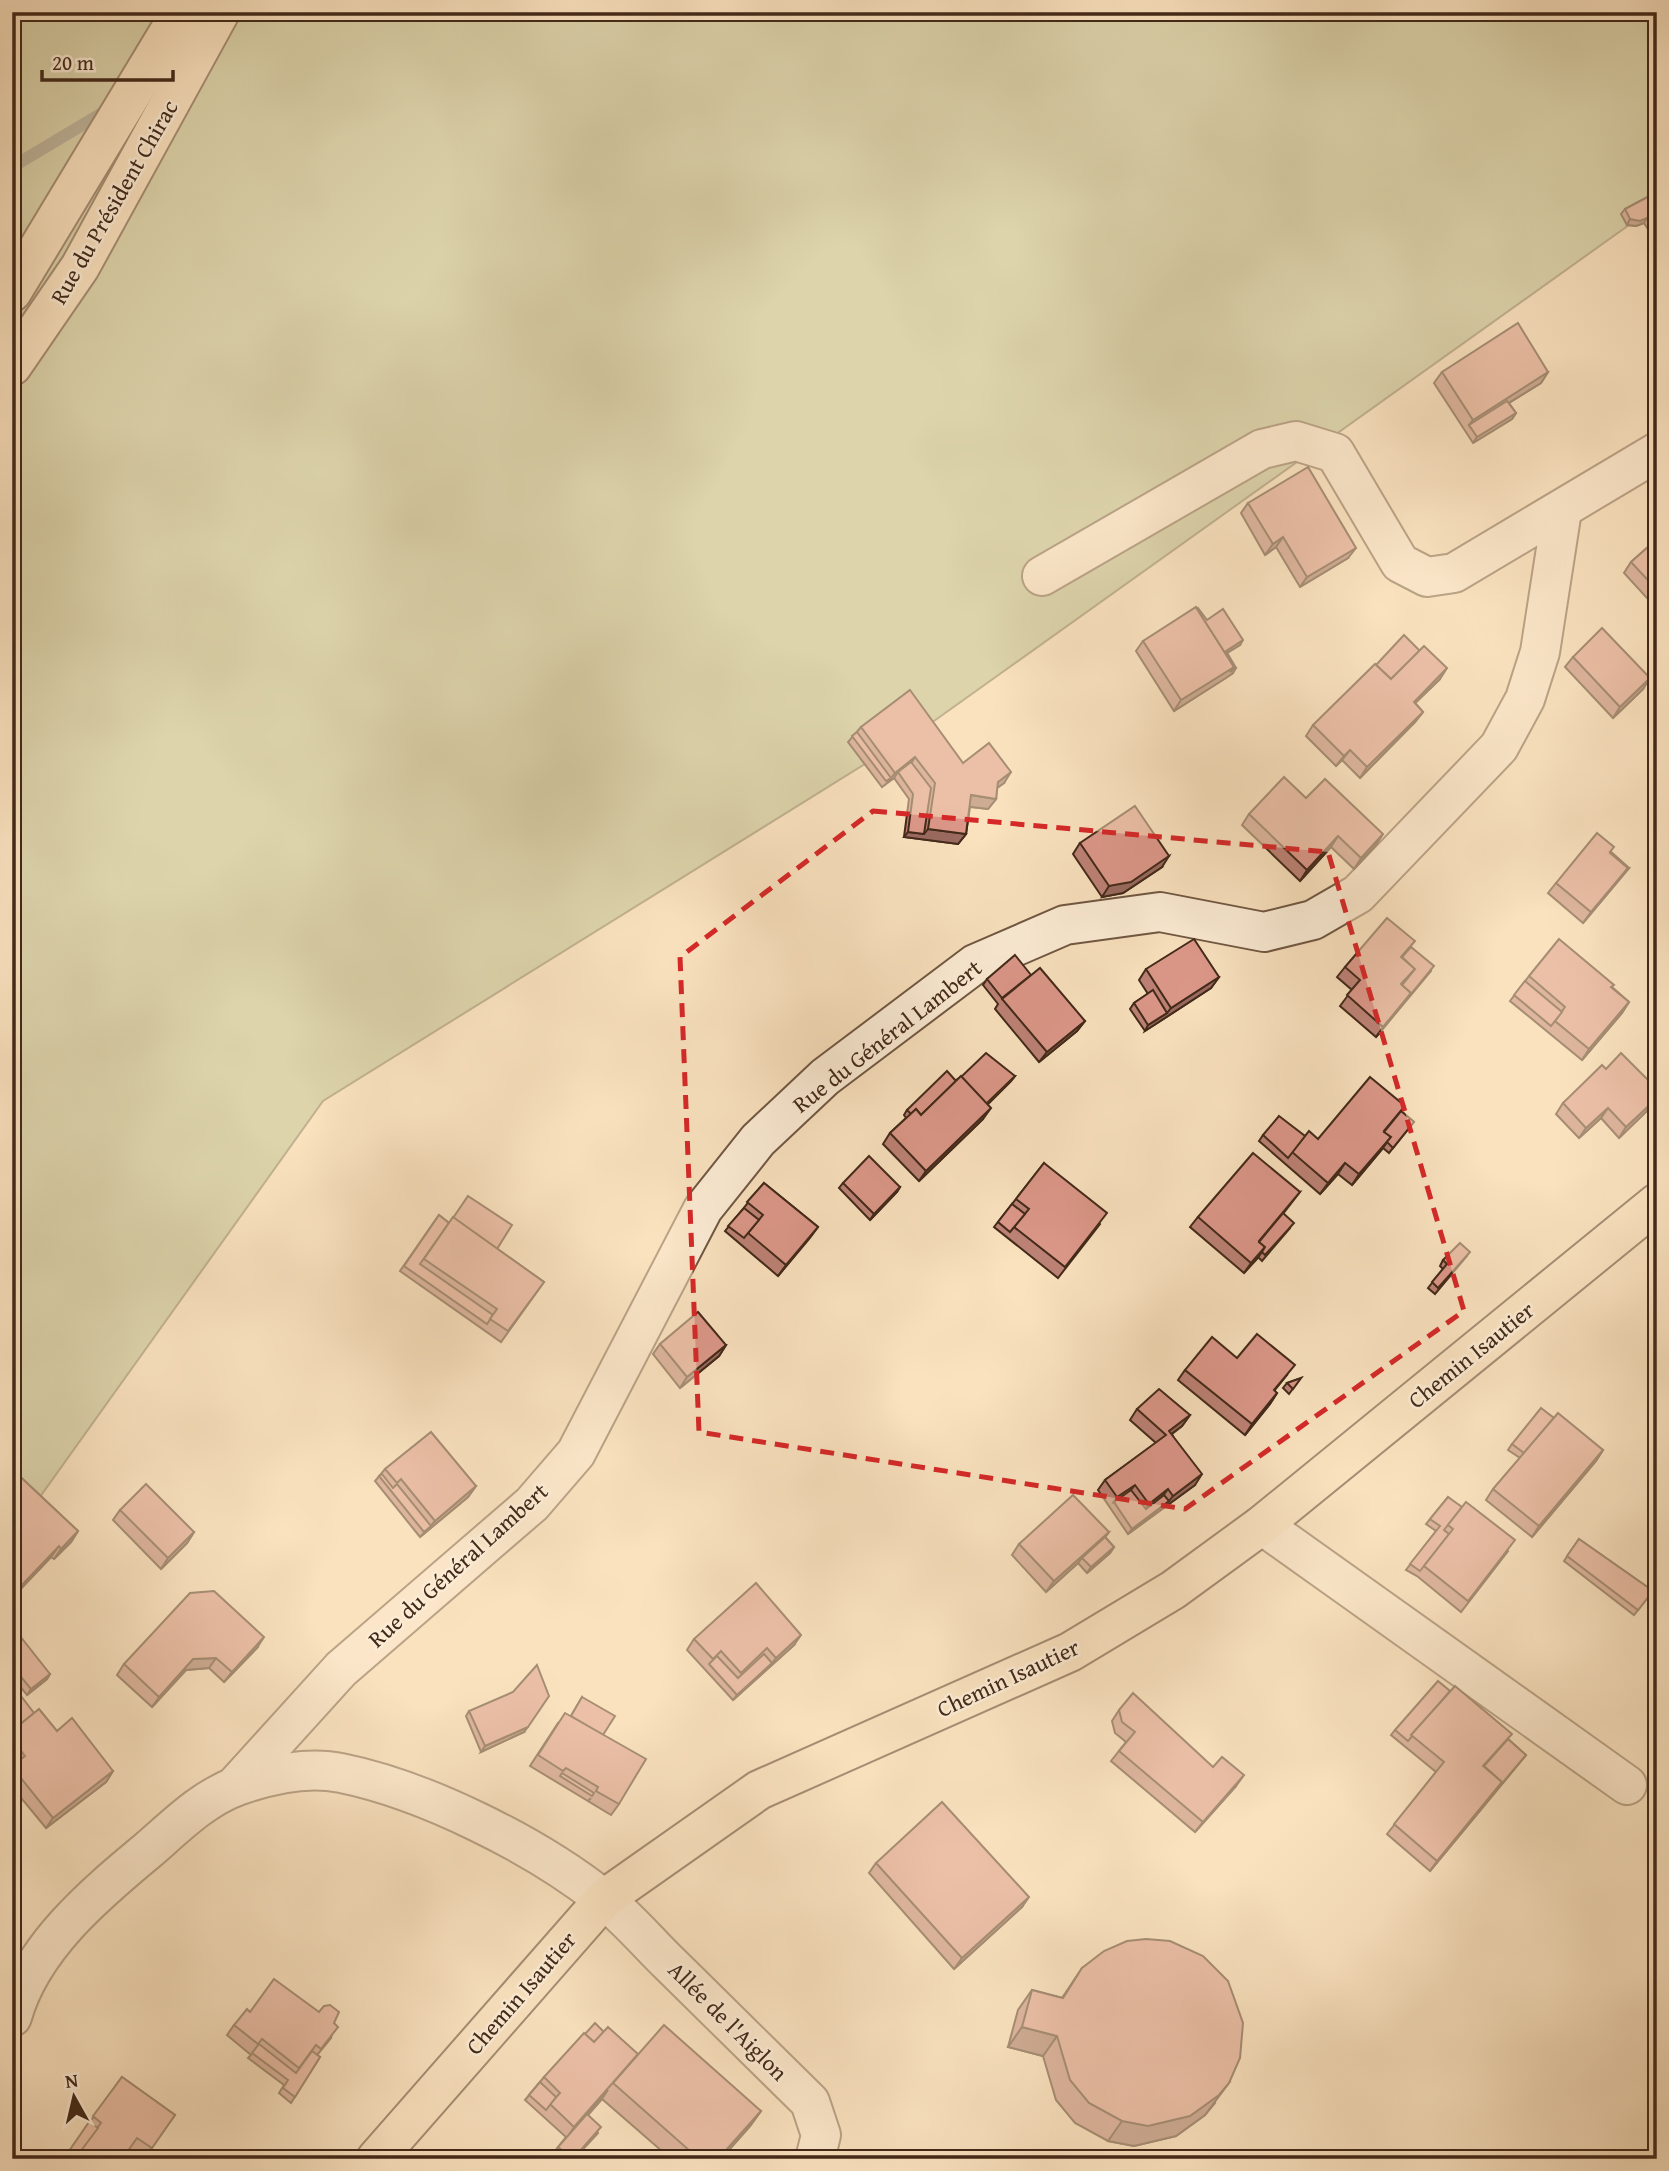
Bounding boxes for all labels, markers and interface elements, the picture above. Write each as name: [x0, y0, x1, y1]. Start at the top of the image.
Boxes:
scale bar: [42, 38, 173, 82]
text: 20 m: [52, 47, 94, 78]
street label: Rue du Président Chirac: [42, 94, 186, 310]
street label: Rue du Général Lambert: [785, 951, 988, 1120]
street label: Chemin Isautier: [1401, 1293, 1541, 1416]
street label: Rue du Général Lambert: [360, 1475, 555, 1655]
street label: Chemin Isautier: [931, 1630, 1085, 1725]
street label: Chemin Isautier: [458, 1923, 584, 2062]
street label: Allée de l'Aiglon: [661, 1953, 796, 2088]
north arrow: [38, 2062, 108, 2132]
text: N: [63, 2065, 80, 2095]

